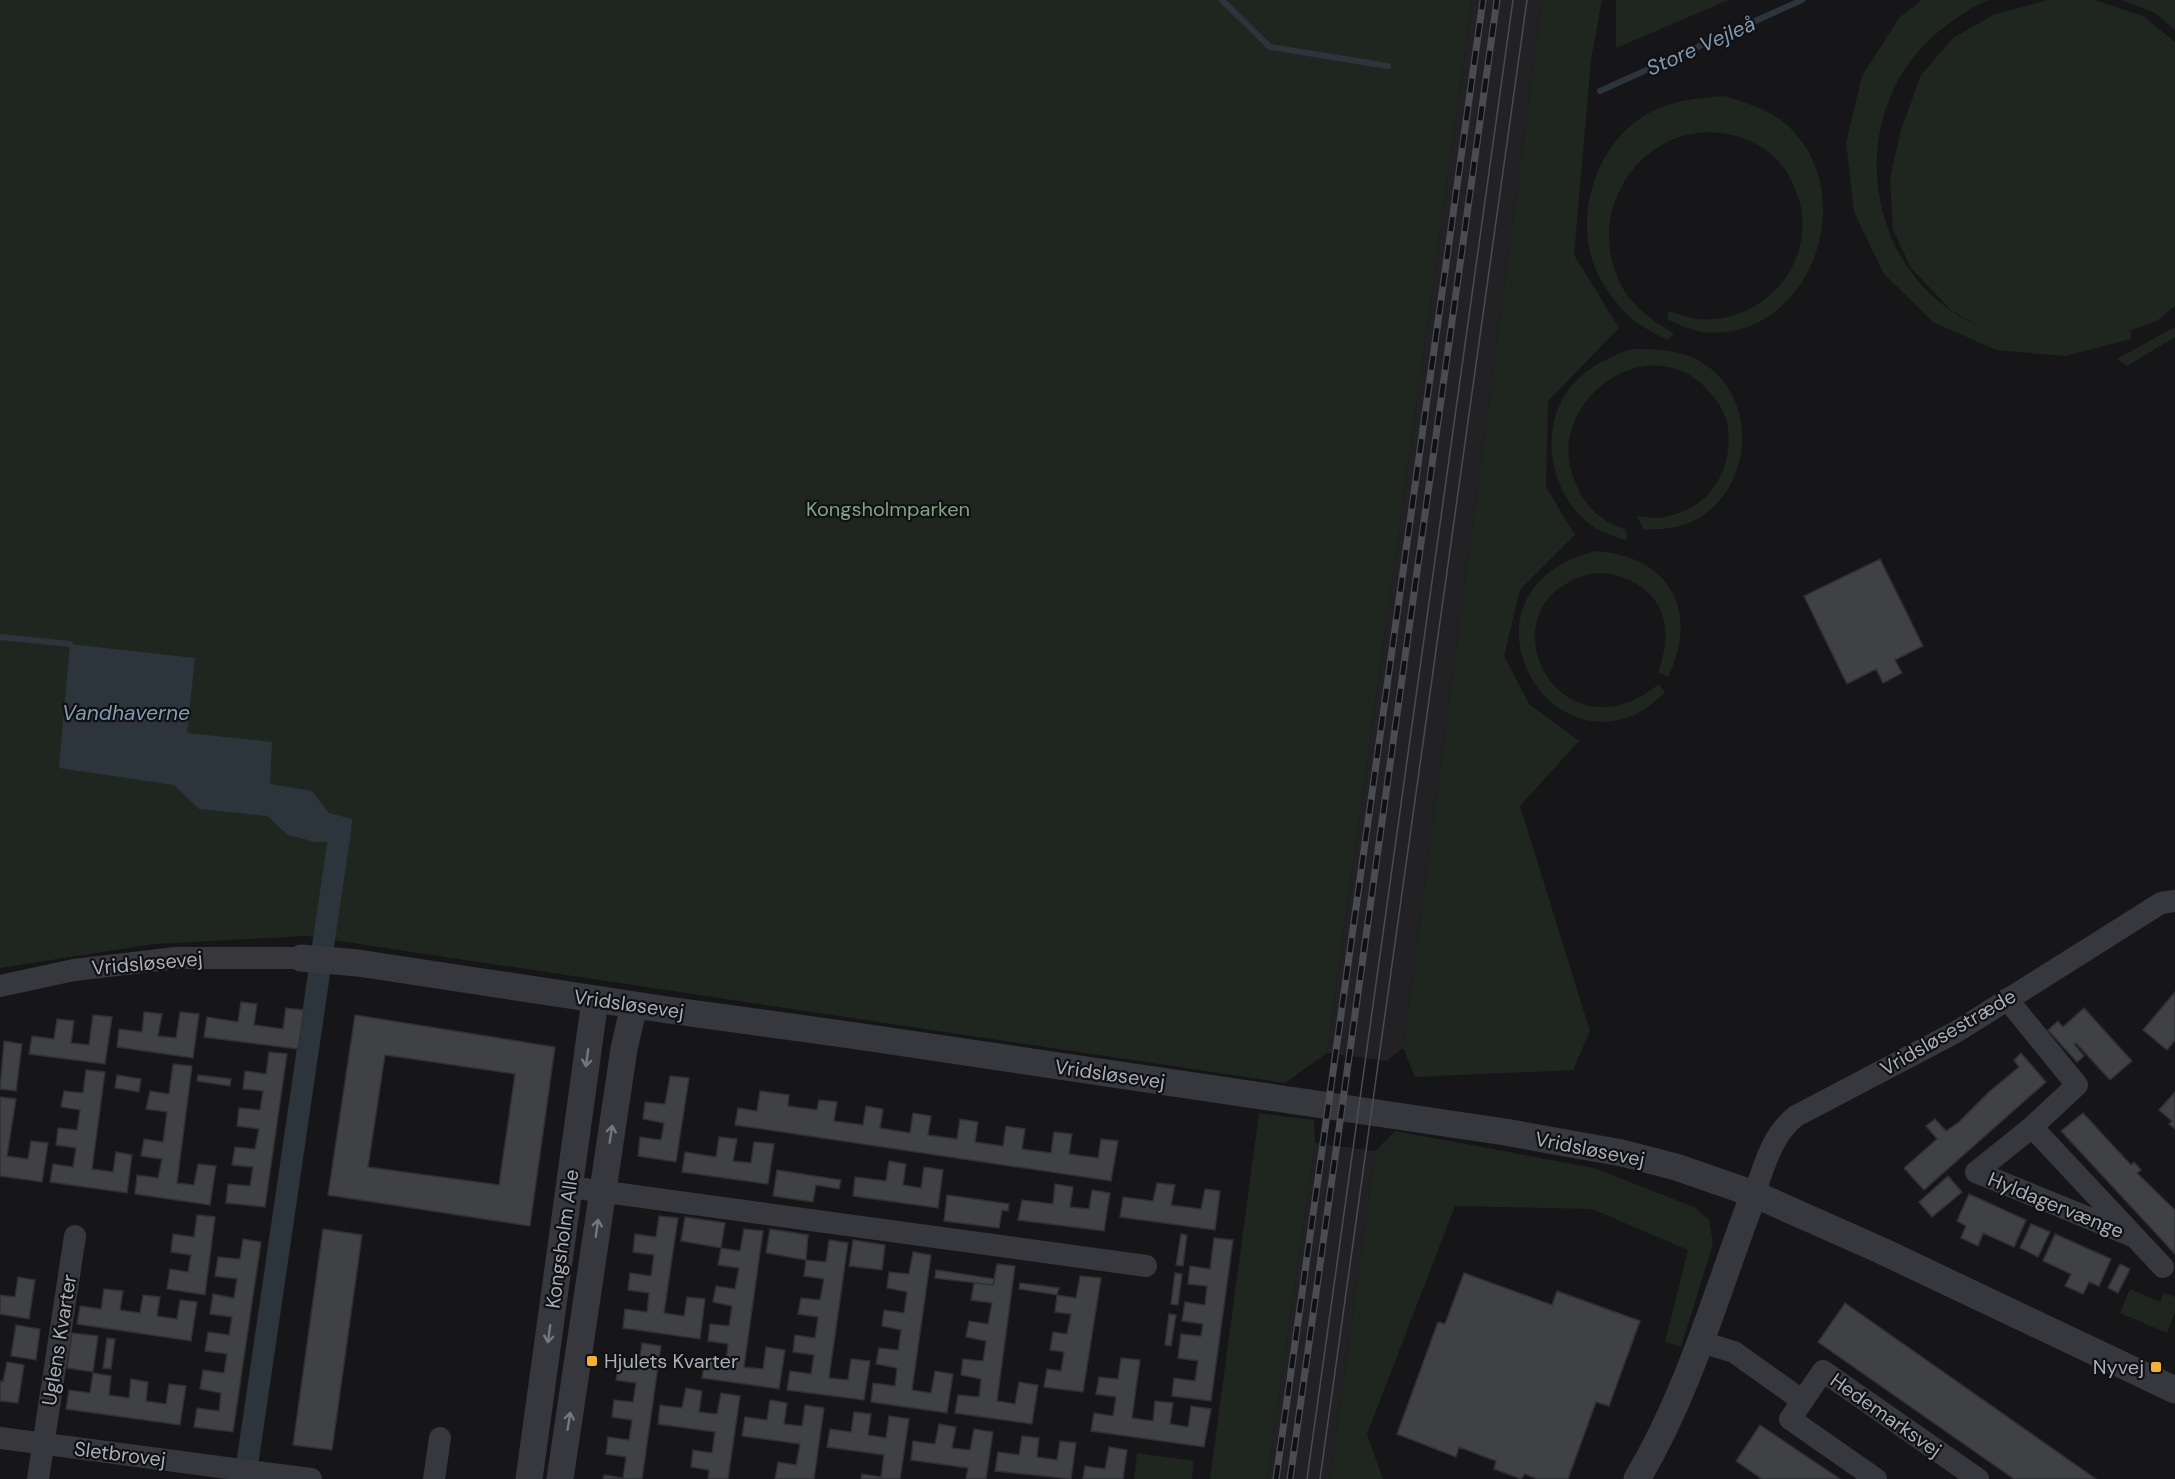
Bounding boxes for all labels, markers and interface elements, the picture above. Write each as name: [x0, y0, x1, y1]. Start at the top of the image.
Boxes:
water label: Store Vejleå: [1642, 10, 1760, 82]
park label: Kongsholmparken: [806, 496, 970, 522]
water label: Vandhaverne: [62, 699, 190, 727]
street label: Vridsløsevej: [90, 945, 204, 981]
street label: Vridsløsevej: [572, 983, 686, 1025]
street label: Vridsløsestræde: [1876, 983, 2020, 1081]
one-way arrow: [581, 1047, 592, 1067]
street label: Vridsløsevej: [1053, 1053, 1167, 1095]
one-way arrow: [605, 1124, 616, 1144]
street label: Vridsløsevej: [1533, 1126, 1647, 1172]
street label: Hyldagervænge: [1984, 1166, 2128, 1244]
street label: Kongsholm Alle: [539, 1168, 585, 1310]
one-way arrow: [591, 1219, 602, 1239]
street label: Uglens Kvarter: [36, 1272, 82, 1408]
one-way arrow: [544, 1324, 555, 1344]
place label: Hjulets Kvarter: [604, 1348, 738, 1374]
marker: Hjulets Kvarter: [585, 1354, 599, 1368]
place label: Nyvej: [2093, 1354, 2144, 1380]
marker: Nyvej: [2149, 1360, 2163, 1374]
street label: Hedemarksvej: [1825, 1367, 1947, 1463]
one-way arrow: [563, 1412, 574, 1432]
street label: Sletbrovej: [73, 1435, 167, 1473]

